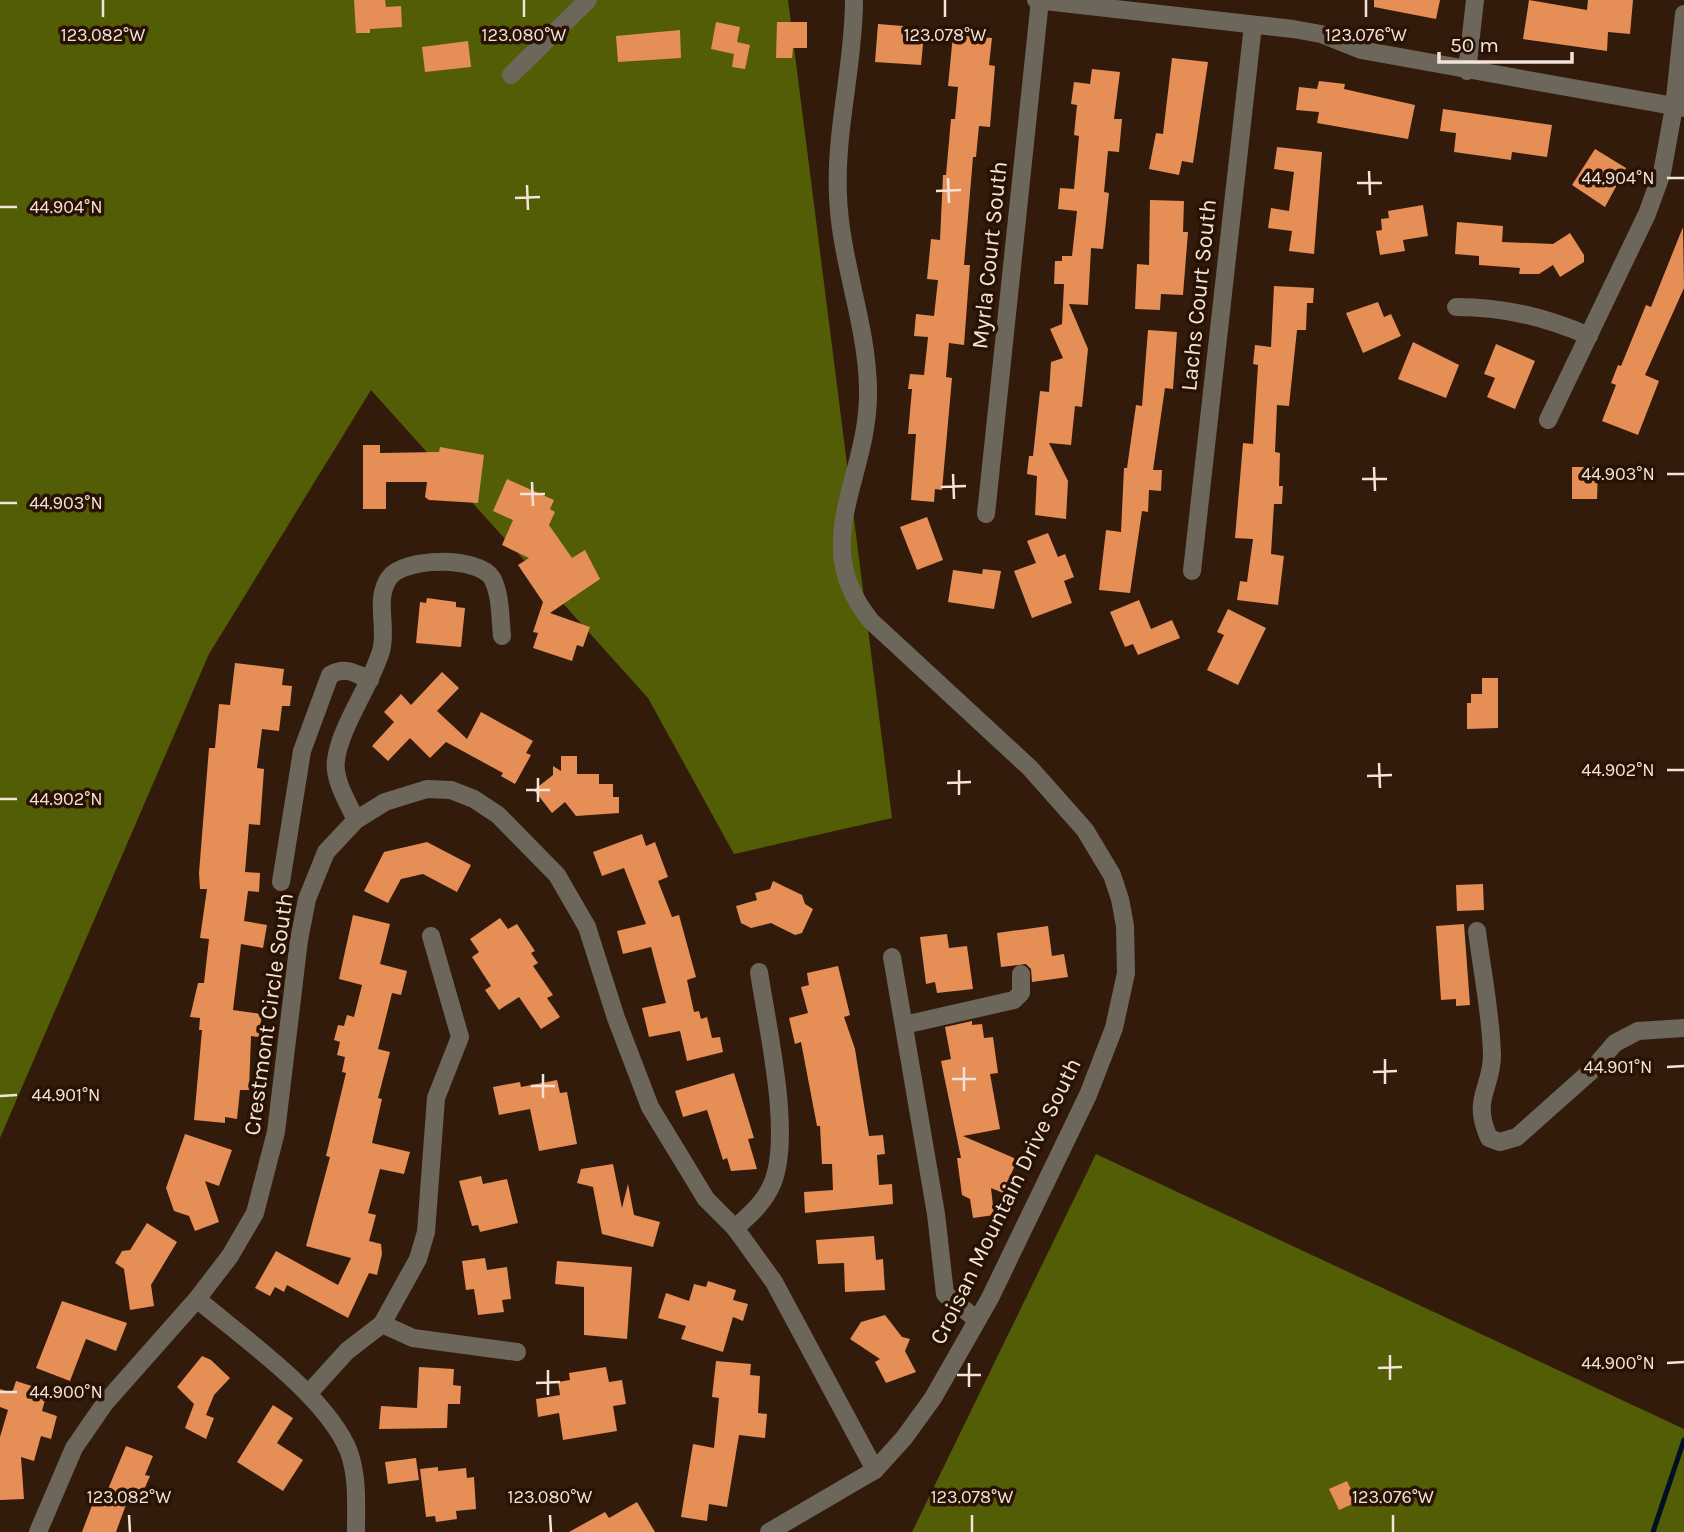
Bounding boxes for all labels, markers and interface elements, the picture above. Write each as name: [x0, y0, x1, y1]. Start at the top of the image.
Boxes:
scale bar: [1439, 21, 1572, 65]
text: 123.082°W: [61, 24, 145, 46]
text: 123.080°W: [482, 24, 566, 46]
text: 123.078°W: [904, 24, 986, 46]
text: 123.076°W: [1325, 24, 1407, 46]
text: 50 m: [1450, 33, 1499, 57]
street label: Myrla Court South: [966, 160, 1013, 350]
text: 44.904°N: [1582, 167, 1654, 189]
text: 44.904°N: [30, 196, 102, 218]
street label: Lachs Court South: [1175, 198, 1222, 392]
text: 44.903°N: [1581, 463, 1655, 485]
text: 44.903°N: [29, 492, 103, 514]
text: 44.902°N: [1581, 759, 1655, 781]
text: 44.902°N: [29, 788, 103, 810]
street label: Crestmont Circle South: [238, 891, 299, 1137]
street label: Croisan Mountain Drive South: [924, 1054, 1087, 1349]
text: 44.901°N: [1584, 1056, 1652, 1078]
text: 44.901°N: [32, 1084, 100, 1106]
text: 44.900°N: [1581, 1352, 1655, 1374]
text: 44.900°N: [29, 1381, 103, 1403]
text: 123.082°W: [87, 1486, 171, 1508]
text: 123.080°W: [508, 1486, 592, 1508]
text: 123.078°W: [931, 1486, 1013, 1508]
text: 123.076°W: [1352, 1486, 1434, 1508]

